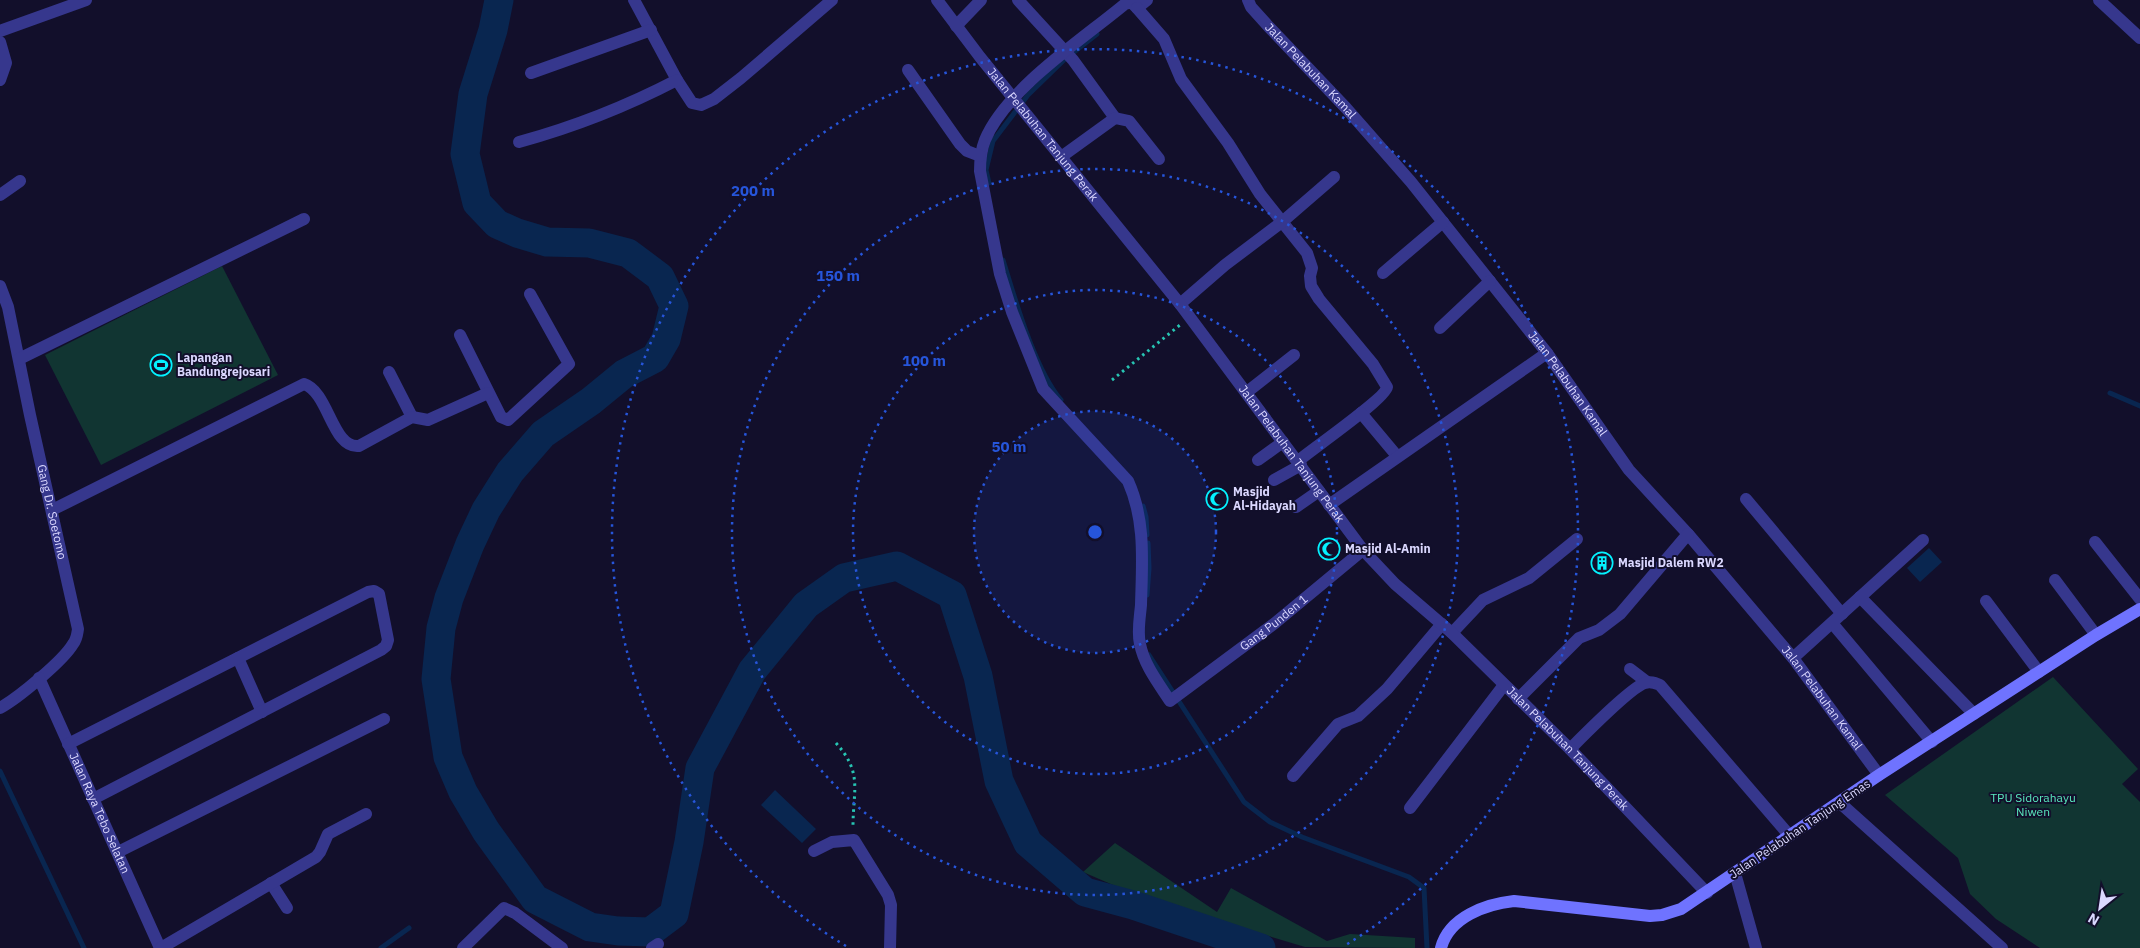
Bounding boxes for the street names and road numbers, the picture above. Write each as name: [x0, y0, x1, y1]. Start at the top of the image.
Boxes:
street label: Jalan Pelabuhan Kamal: [1262, 20, 1360, 121]
street label: Jalan Pelabuhan Tanjung Perak: [984, 64, 1102, 205]
street label: Jalan Pelabuhan Kamal: [1525, 327, 1611, 439]
street label: Jalan Pelabuhan Tanjung Perak: [1236, 382, 1348, 526]
street label: Gang Dr. Soetomo: [34, 463, 70, 561]
street label: Gang Punden 1: [1237, 591, 1310, 654]
street label: Jalan Pelabuhan Kamal: [1779, 642, 1866, 753]
street label: Jalan Pelabuhan Tanjung Perak: [1504, 683, 1633, 814]
street label: Jalan Raya Tebo Selatan: [66, 750, 134, 876]
street label: Jalan Pelabuhan Tanjung Emas: [1726, 776, 1873, 881]

